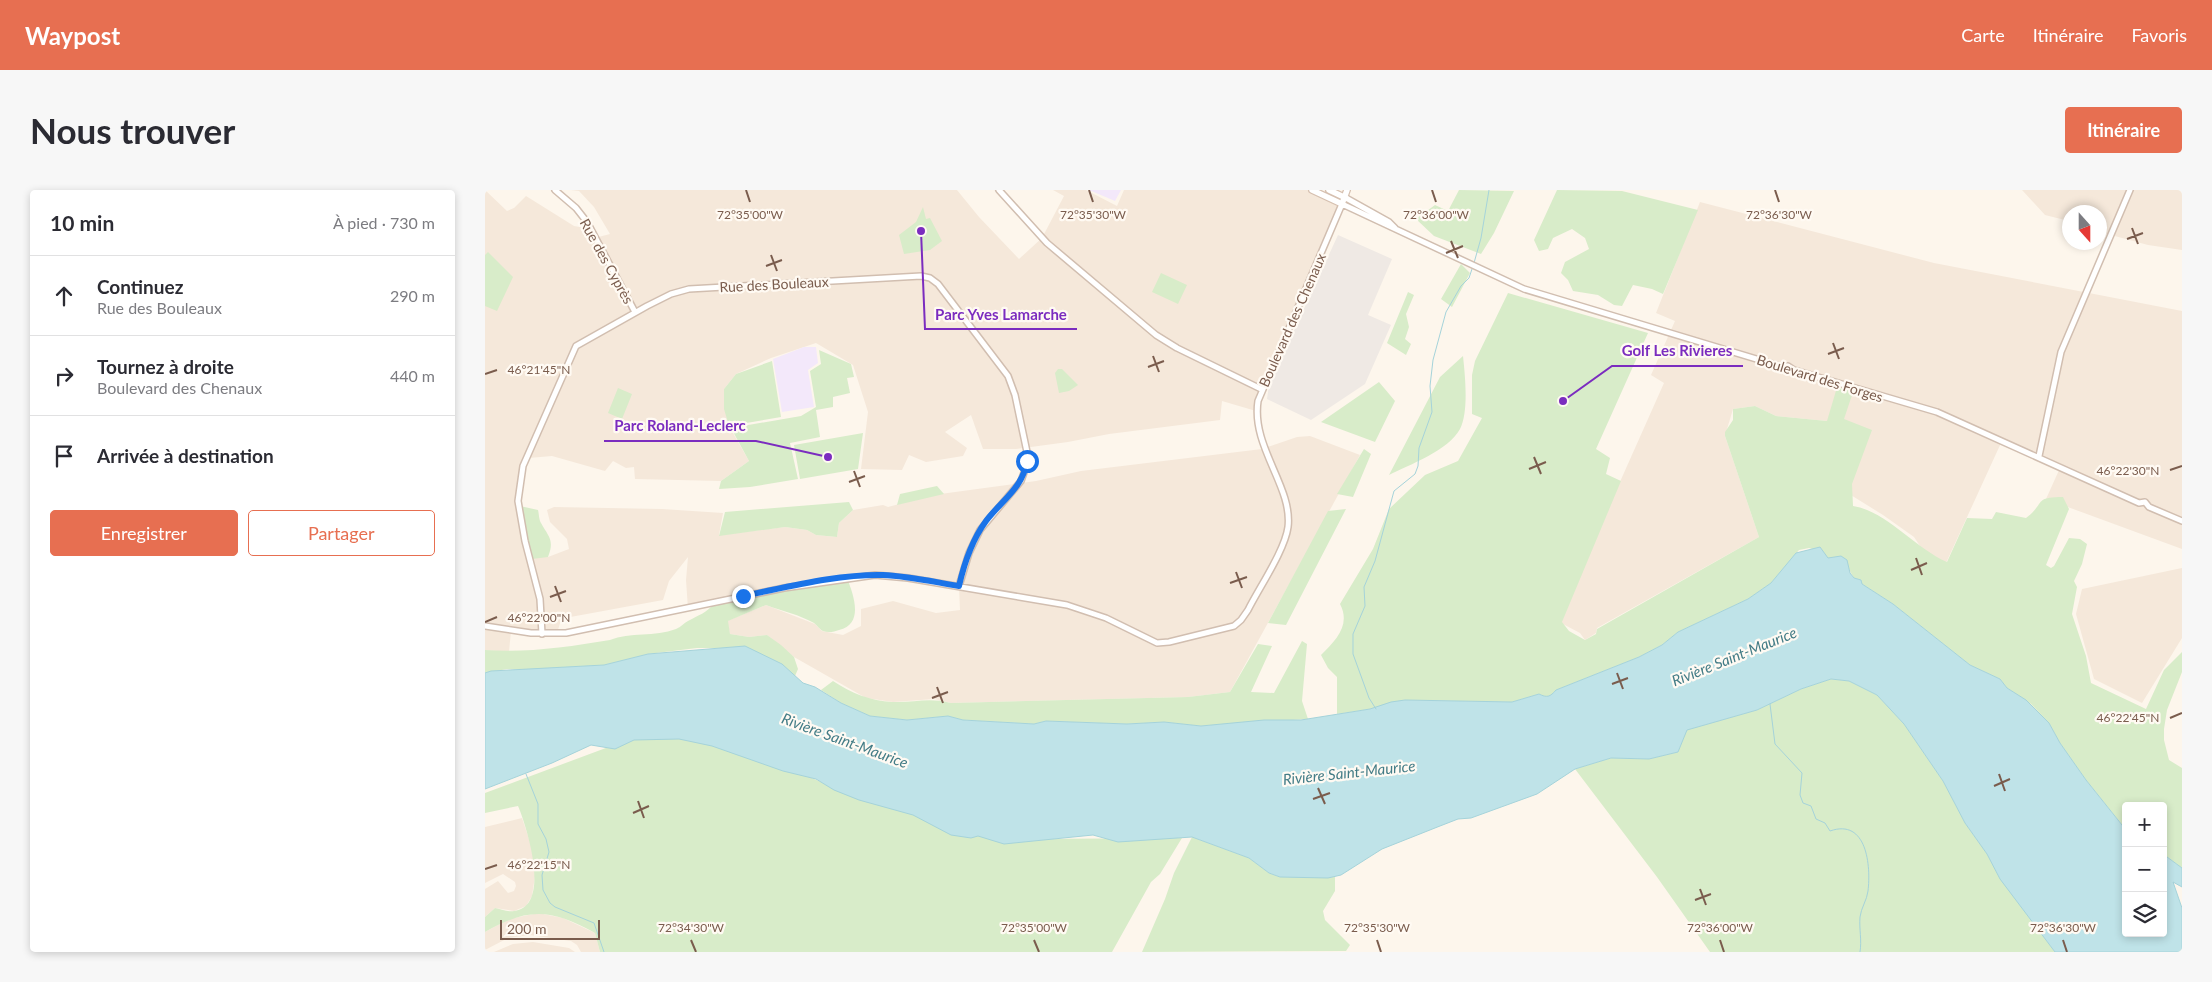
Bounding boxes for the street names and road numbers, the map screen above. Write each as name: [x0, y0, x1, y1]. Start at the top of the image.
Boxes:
street label: Rue des Cyprès: [577, 216, 637, 306]
street label: Boulevard des Chenaux: [1255, 251, 1329, 389]
street label: Rue des Bouleaux: [719, 273, 829, 295]
street label: Boulevard des Forges: [1755, 351, 1885, 405]

